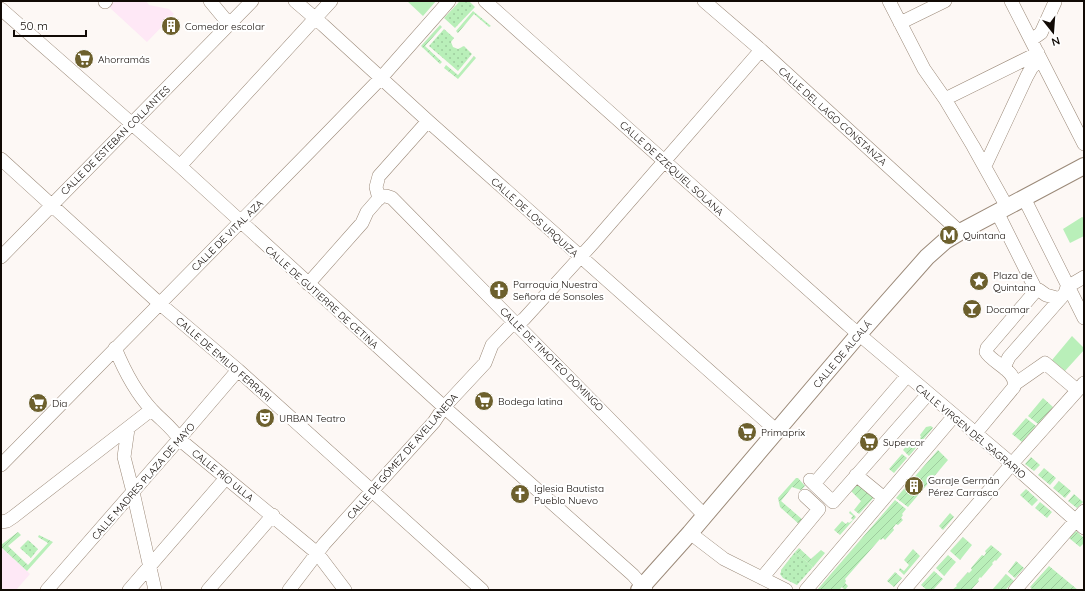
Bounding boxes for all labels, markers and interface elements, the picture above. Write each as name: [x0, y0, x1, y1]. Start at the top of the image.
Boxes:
scale bar: [14, 12, 86, 38]
north arrow: [1033, 12, 1073, 52]
building icon: Comedor escolar: [160, 15, 182, 37]
text: 50 m: [20, 18, 48, 33]
place label: Comedor escolar: [185, 20, 265, 33]
text: N: [1050, 34, 1062, 49]
supermarket icon: Ahorramás: [73, 48, 95, 70]
place label: Ahorramás: [98, 53, 150, 66]
street label: CALLE DEL LAGO CONSTANZA: [776, 64, 890, 169]
street label: CALLE DE ESTEBAN COLLANTES: [58, 83, 173, 198]
street label: CALLE DE EZEQUIEL SOLANA: [617, 118, 727, 219]
street label: CALLE DE LOS URQUIZA: [488, 175, 581, 260]
street label: CALLE DE VITAL AZA: [189, 196, 266, 274]
metro station icon: Quintana: [938, 224, 960, 246]
place label: Quintana: [963, 229, 1006, 242]
street label: CALLE DE GUTIERRE DE CETINA: [262, 243, 381, 352]
place label: Plaza de Quintana: [993, 269, 1036, 294]
place icon: Plaza de Quintana: [968, 270, 990, 292]
place label: Parroquia Nuestra Señora de Sonsoles: [513, 278, 604, 303]
church icon: Parroquia Nuestra Señora de Sonsoles: [488, 279, 510, 301]
bar icon: Docamar: [961, 298, 983, 320]
place label: Docamar: [986, 303, 1030, 316]
street label: CALLE DE TIMOTEO DOMINGO: [497, 305, 607, 414]
street label: CALLE DE EMILIO FERRARI: [173, 314, 274, 405]
street label: CALLE DE ALCALÁ: [810, 318, 875, 391]
street label: CALLE VIRGEN DEL SAGRARIO: [913, 381, 1029, 482]
street label: CALLE DE GÓMEZ DE AVELLANEDA: [344, 390, 461, 522]
supermarket icon: Bodega latina: [473, 390, 495, 412]
supermarket icon: Dia: [27, 392, 49, 414]
place label: Bodega latina: [498, 395, 563, 408]
place label: Dia: [52, 397, 67, 410]
theatre icon: URBAN Teatro: [254, 407, 276, 429]
place label: URBAN Teatro: [279, 412, 345, 425]
street label: CALLE MADRES PLAZA DE MAYO: [89, 420, 198, 543]
supermarket icon: Primaprix: [736, 421, 758, 443]
place label: Primaprix: [761, 426, 805, 439]
supermarket icon: Supercor: [858, 431, 880, 453]
place label: Supercor: [883, 436, 925, 449]
street label: CALLE RÍO ULLA: [189, 446, 257, 505]
place label: Garaje Germán Pérez Carrasco: [928, 474, 999, 499]
building icon: Garaje Germán Pérez Carrasco: [903, 475, 925, 497]
place label: Iglesia Bautista Pueblo Nuevo: [534, 482, 604, 507]
church icon: Iglesia Bautista Pueblo Nuevo: [509, 483, 531, 505]

